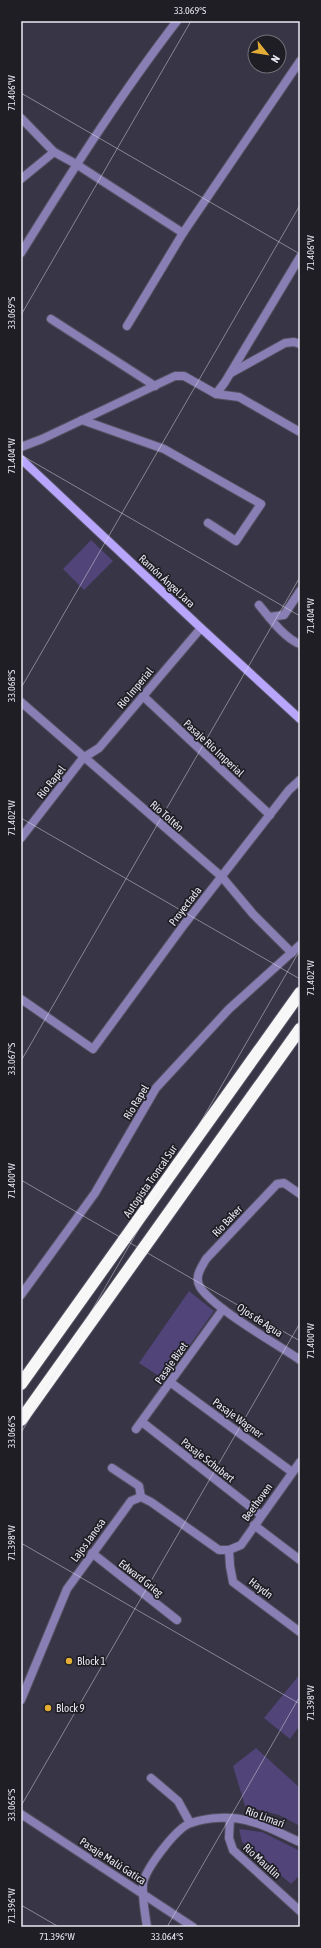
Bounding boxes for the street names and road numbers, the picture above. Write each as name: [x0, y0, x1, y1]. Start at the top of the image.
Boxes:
street label: Ramón Ángel Jara: [137, 552, 197, 610]
street label: Río Imperial: [115, 665, 156, 711]
street label: Pasaje Río Imperial: [181, 717, 247, 779]
street label: Río Rapel: [34, 763, 68, 801]
street label: Río Toltén: [148, 798, 186, 834]
street label: Proyectada: [166, 884, 204, 928]
street label: Río Rapel: [121, 1082, 151, 1122]
street label: Autopista Troncal Sur: [121, 1142, 180, 1219]
street label: Río Baker: [210, 1203, 245, 1239]
street label: Ojos de Agua: [235, 1301, 285, 1339]
street label: Pasaje Bizet: [152, 1340, 190, 1386]
street label: Pasaje Wagner: [210, 1396, 266, 1441]
street label: Pasaje Schubert: [179, 1436, 237, 1484]
street label: Beethoven: [239, 1481, 275, 1523]
street label: Lajos Janosa: [68, 1516, 108, 1564]
street label: Edward Grieg: [117, 1557, 166, 1599]
street label: Haydn: [247, 1575, 275, 1601]
street label: Río Limarí: [244, 1804, 286, 1830]
street label: Pasaje Malú Gatica: [78, 1835, 148, 1887]
street label: Río Maullin: [241, 1841, 283, 1881]

